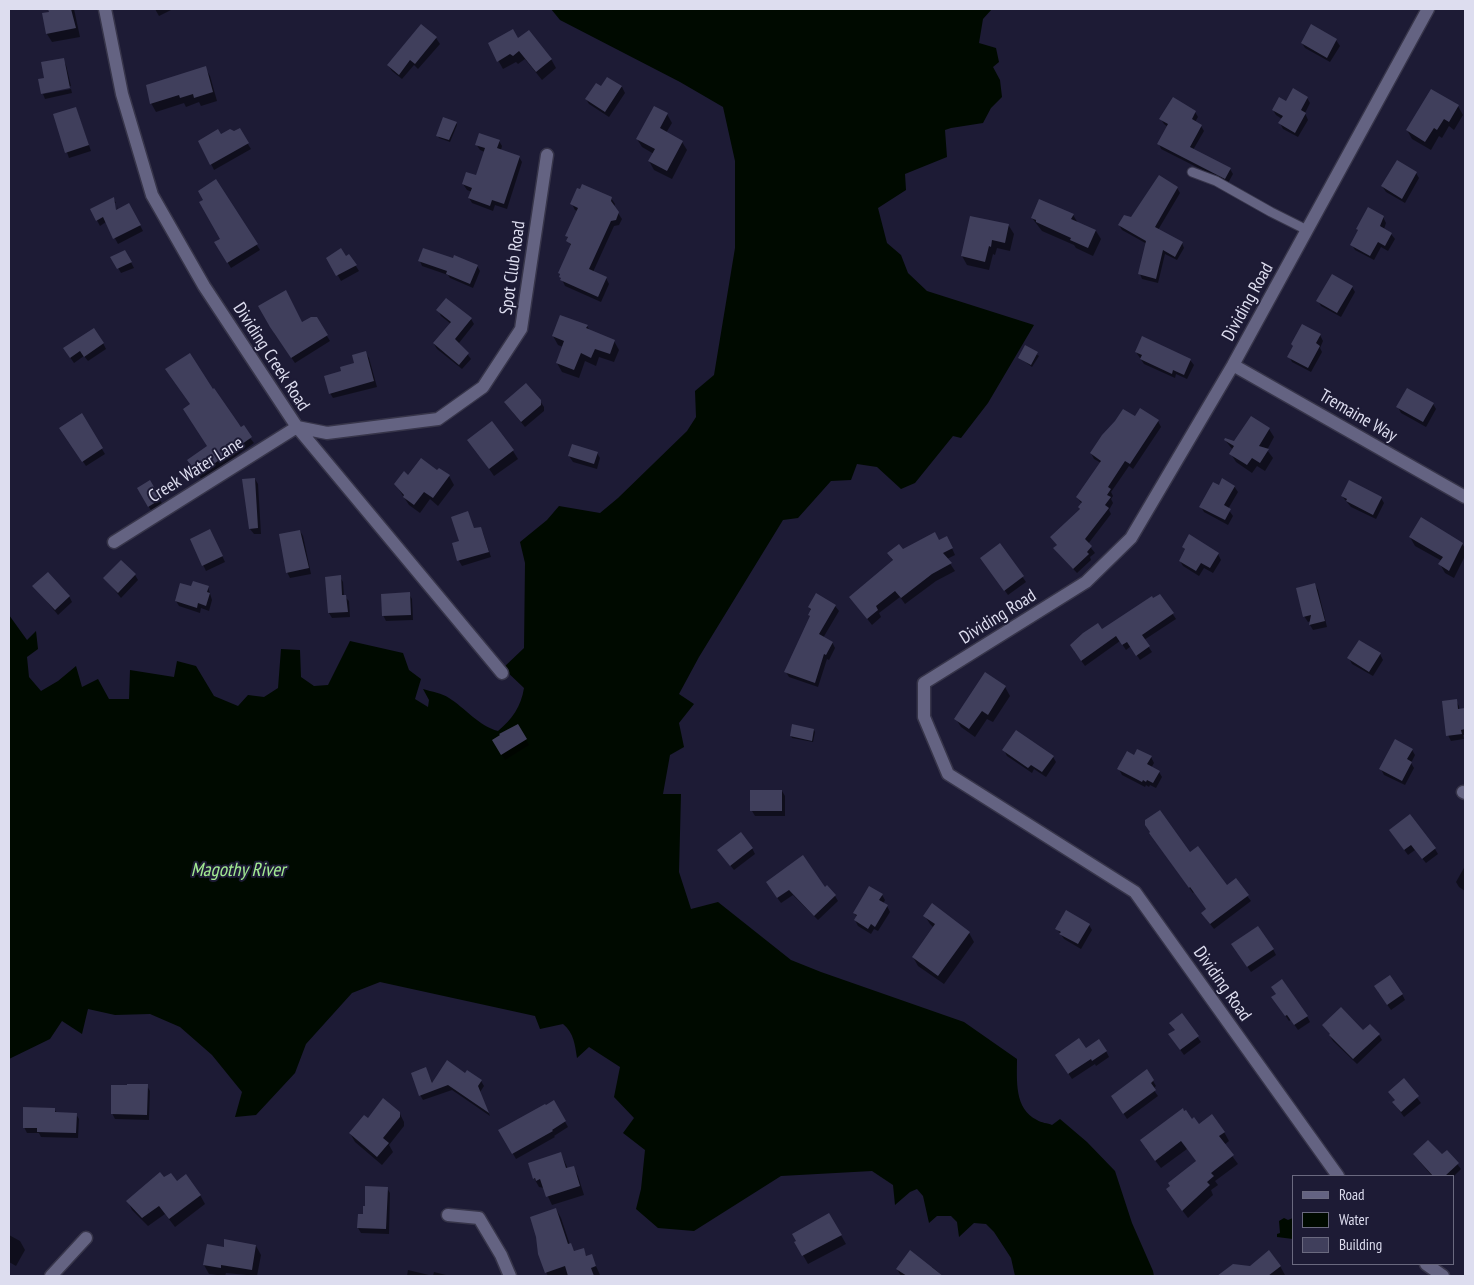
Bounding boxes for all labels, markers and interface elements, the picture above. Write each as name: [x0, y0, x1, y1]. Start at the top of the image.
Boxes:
street label: Spot Club Road: [496, 220, 530, 316]
street label: Dividing Road: [1218, 259, 1278, 345]
street label: Dividing Creek Road: [228, 299, 314, 415]
street label: Tremaine Way: [1315, 385, 1401, 447]
street label: Creek Water Lane: [145, 432, 247, 508]
street label: Dividing Road: [956, 585, 1040, 649]
water label: Magothy River: [191, 860, 285, 882]
street label: Dividing Road: [1188, 943, 1256, 1025]
legend: [1292, 1175, 1454, 1265]
text: Road: [1339, 1185, 1365, 1204]
text: Water: [1339, 1210, 1369, 1229]
text: Building: [1339, 1235, 1382, 1254]

